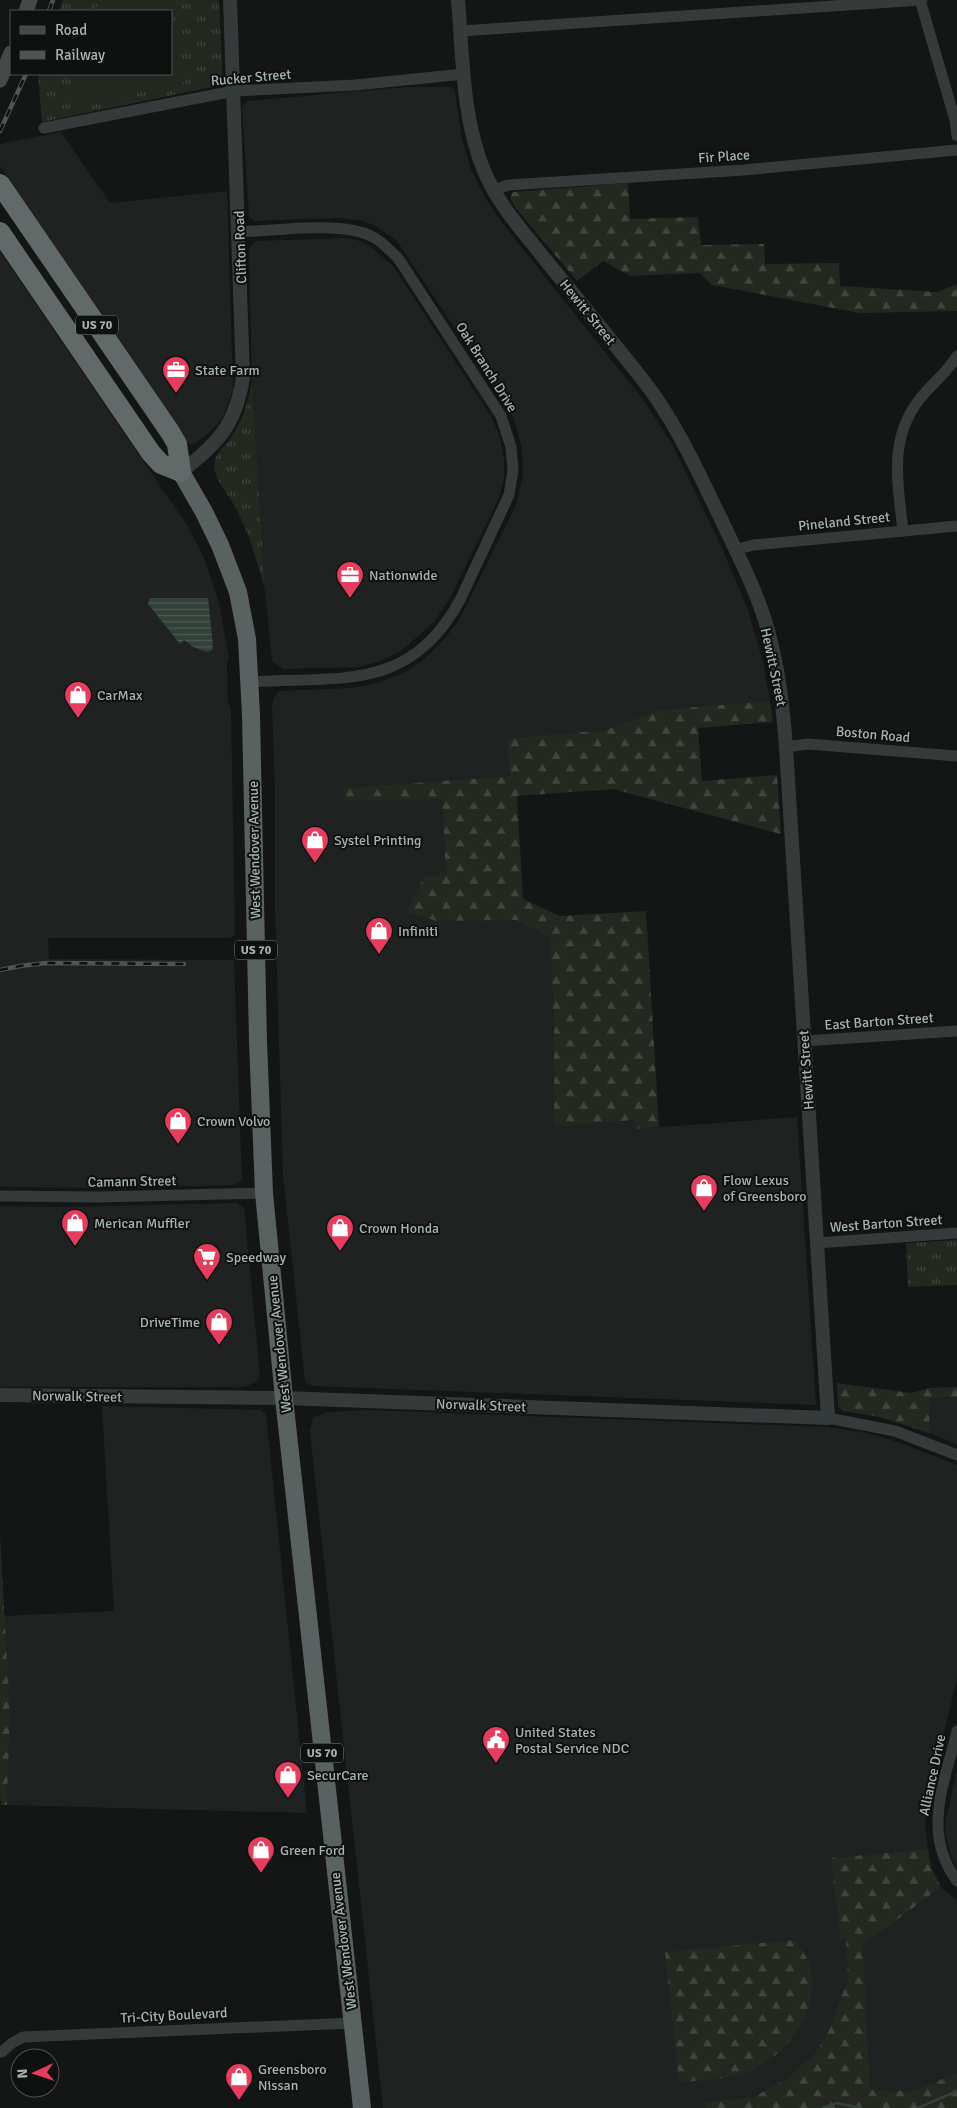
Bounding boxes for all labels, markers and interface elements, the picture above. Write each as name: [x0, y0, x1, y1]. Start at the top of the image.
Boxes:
legend: [10, 10, 172, 75]
text: Road: [55, 21, 87, 39]
text: Railway: [55, 46, 105, 64]
street label: Rucker Street: [210, 66, 292, 89]
street label: Fir Place: [698, 146, 751, 167]
street label: Clifton Road: [231, 210, 250, 284]
street label: Hewitt Street: [556, 276, 619, 349]
road number: US 70: [76, 316, 118, 334]
street label: Oak Branch Drive: [452, 319, 521, 415]
office icon: State Farm: [161, 355, 191, 394]
place label: State Farm: [195, 362, 260, 379]
street label: Pineland Street: [797, 508, 891, 535]
office icon: Nationwide: [335, 560, 365, 599]
place label: Nationwide: [369, 567, 438, 584]
street label: Hewitt Street: [757, 626, 790, 708]
shop icon: CarMax: [63, 680, 93, 719]
place label: CarMax: [97, 687, 143, 704]
street label: Boston Road: [835, 723, 911, 746]
street label: West Wendover Avenue: [245, 781, 264, 919]
shop icon: Systel Printing: [300, 825, 330, 864]
place label: Systel Printing: [334, 832, 422, 849]
shop icon: Infiniti: [364, 916, 394, 955]
place label: Infiniti: [398, 923, 438, 940]
road number: US 70: [235, 940, 277, 960]
street label: East Barton Street: [824, 1009, 934, 1034]
street label: Hewitt Street: [795, 1030, 818, 1110]
shop icon: Crown Volvo: [163, 1106, 193, 1145]
place label: Crown Volvo: [197, 1113, 270, 1130]
street label: Camann Street: [88, 1172, 177, 1191]
place label: Flow Lexus of Greensboro: [723, 1172, 806, 1205]
shop icon: Flow Lexus of Greensboro: [689, 1173, 719, 1212]
shop icon: Merican Muffler: [60, 1208, 90, 1247]
street label: West Barton Street: [829, 1211, 943, 1236]
shop icon: Crown Honda: [325, 1213, 355, 1252]
place label: Merican Muffler: [94, 1215, 191, 1232]
place label: Crown Honda: [359, 1220, 439, 1237]
supermarket icon: Speedway: [192, 1242, 222, 1281]
place label: Speedway: [226, 1249, 287, 1266]
street label: West Wendover Avenue: [264, 1274, 295, 1414]
shop icon: DriveTime: [204, 1307, 234, 1346]
place label: DriveTime: [140, 1314, 200, 1331]
street label: Norwalk Street: [32, 1387, 122, 1406]
street label: Norwalk Street: [436, 1395, 526, 1416]
place label: United States Postal Service NDC: [515, 1724, 629, 1757]
public building icon: United States Postal Service NDC: [481, 1725, 511, 1764]
street label: Alliance Drive: [916, 1733, 949, 1817]
road number: US 70: [301, 1744, 343, 1762]
shop icon: SecurCare: [273, 1760, 303, 1799]
place label: SecurCare: [307, 1767, 369, 1784]
shop icon: Green Ford: [246, 1835, 276, 1874]
place label: Green Ford: [280, 1842, 345, 1859]
street label: West Wendover Avenue: [327, 1871, 360, 2011]
street label: Tri-City Boulevard: [120, 2004, 228, 2027]
north arrow: [10, 2048, 60, 2098]
place label: Greensboro Nissan: [258, 2061, 327, 2094]
shop icon: Greensboro Nissan: [224, 2062, 254, 2101]
text: N: [14, 2068, 31, 2079]

